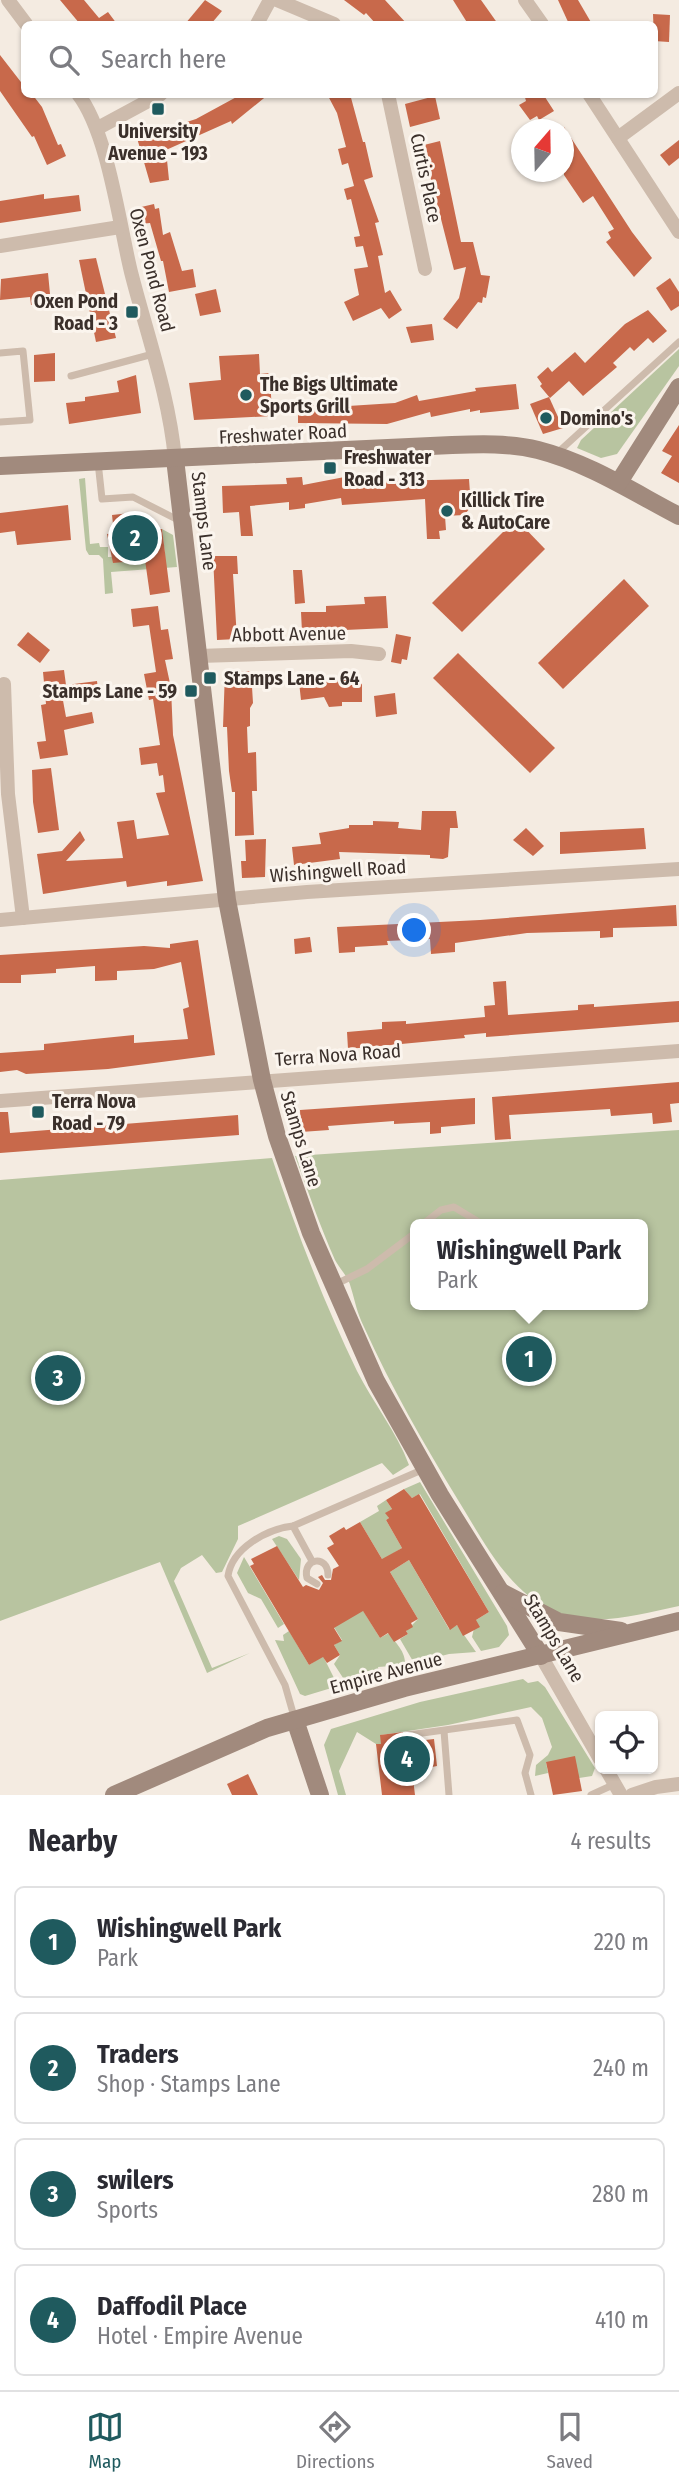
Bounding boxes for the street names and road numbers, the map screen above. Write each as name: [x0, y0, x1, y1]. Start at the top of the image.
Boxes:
street label: Curtis Place: [405, 131, 447, 225]
street label: Oxen Pond Road: [124, 206, 180, 334]
street label: Freshwater Road: [218, 419, 348, 449]
street label: Stamps Lane: [187, 470, 221, 572]
street label: Abbott Avenue: [232, 622, 346, 646]
street label: Wishingwell Road: [269, 855, 407, 887]
street label: Terra Nova Road: [274, 1039, 402, 1071]
street label: Stamps Lane: [276, 1088, 326, 1190]
street label: Stamps Lane: [519, 1590, 589, 1686]
street label: Empire Avenue: [327, 1647, 445, 1699]

